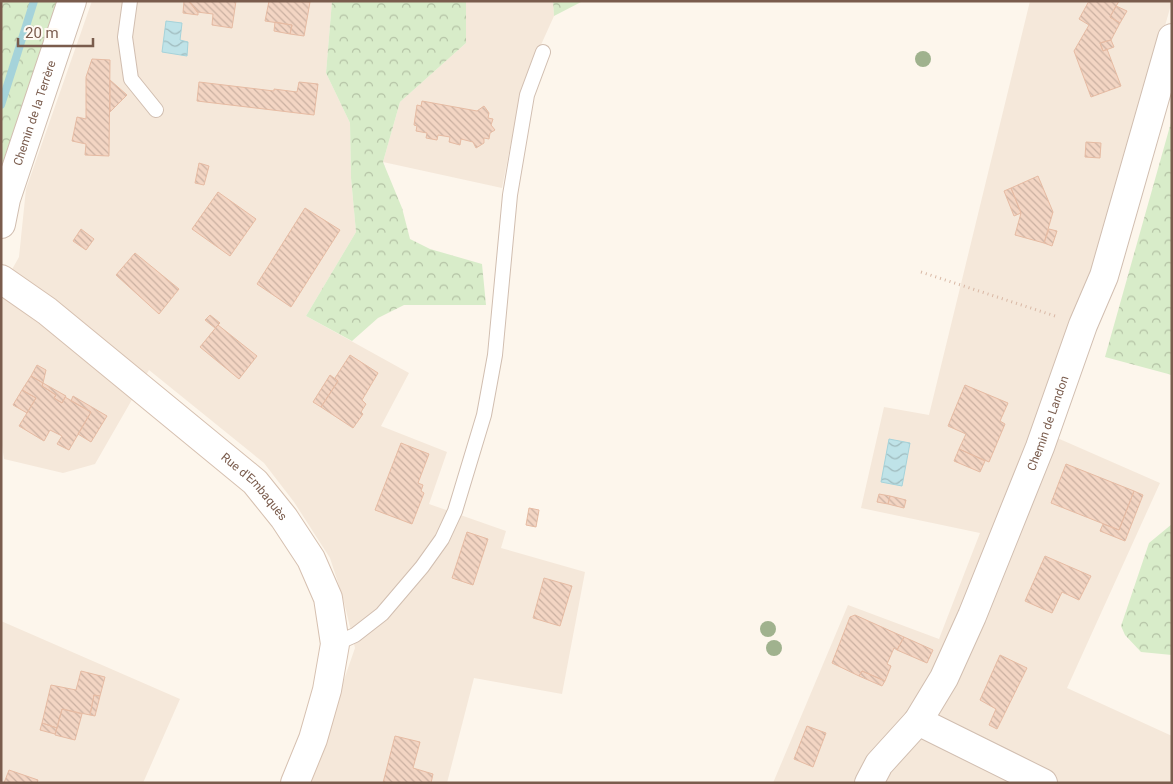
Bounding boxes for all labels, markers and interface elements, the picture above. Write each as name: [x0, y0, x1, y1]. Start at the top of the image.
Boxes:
scale bar: [18, 15, 92, 47]
text: 20 m: [25, 24, 59, 42]
street label: Chemin de la Terrère: [11, 59, 59, 168]
street label: Chemin de Landon: [1024, 374, 1072, 473]
street label: Rue d'Embaquès: [218, 450, 290, 523]

